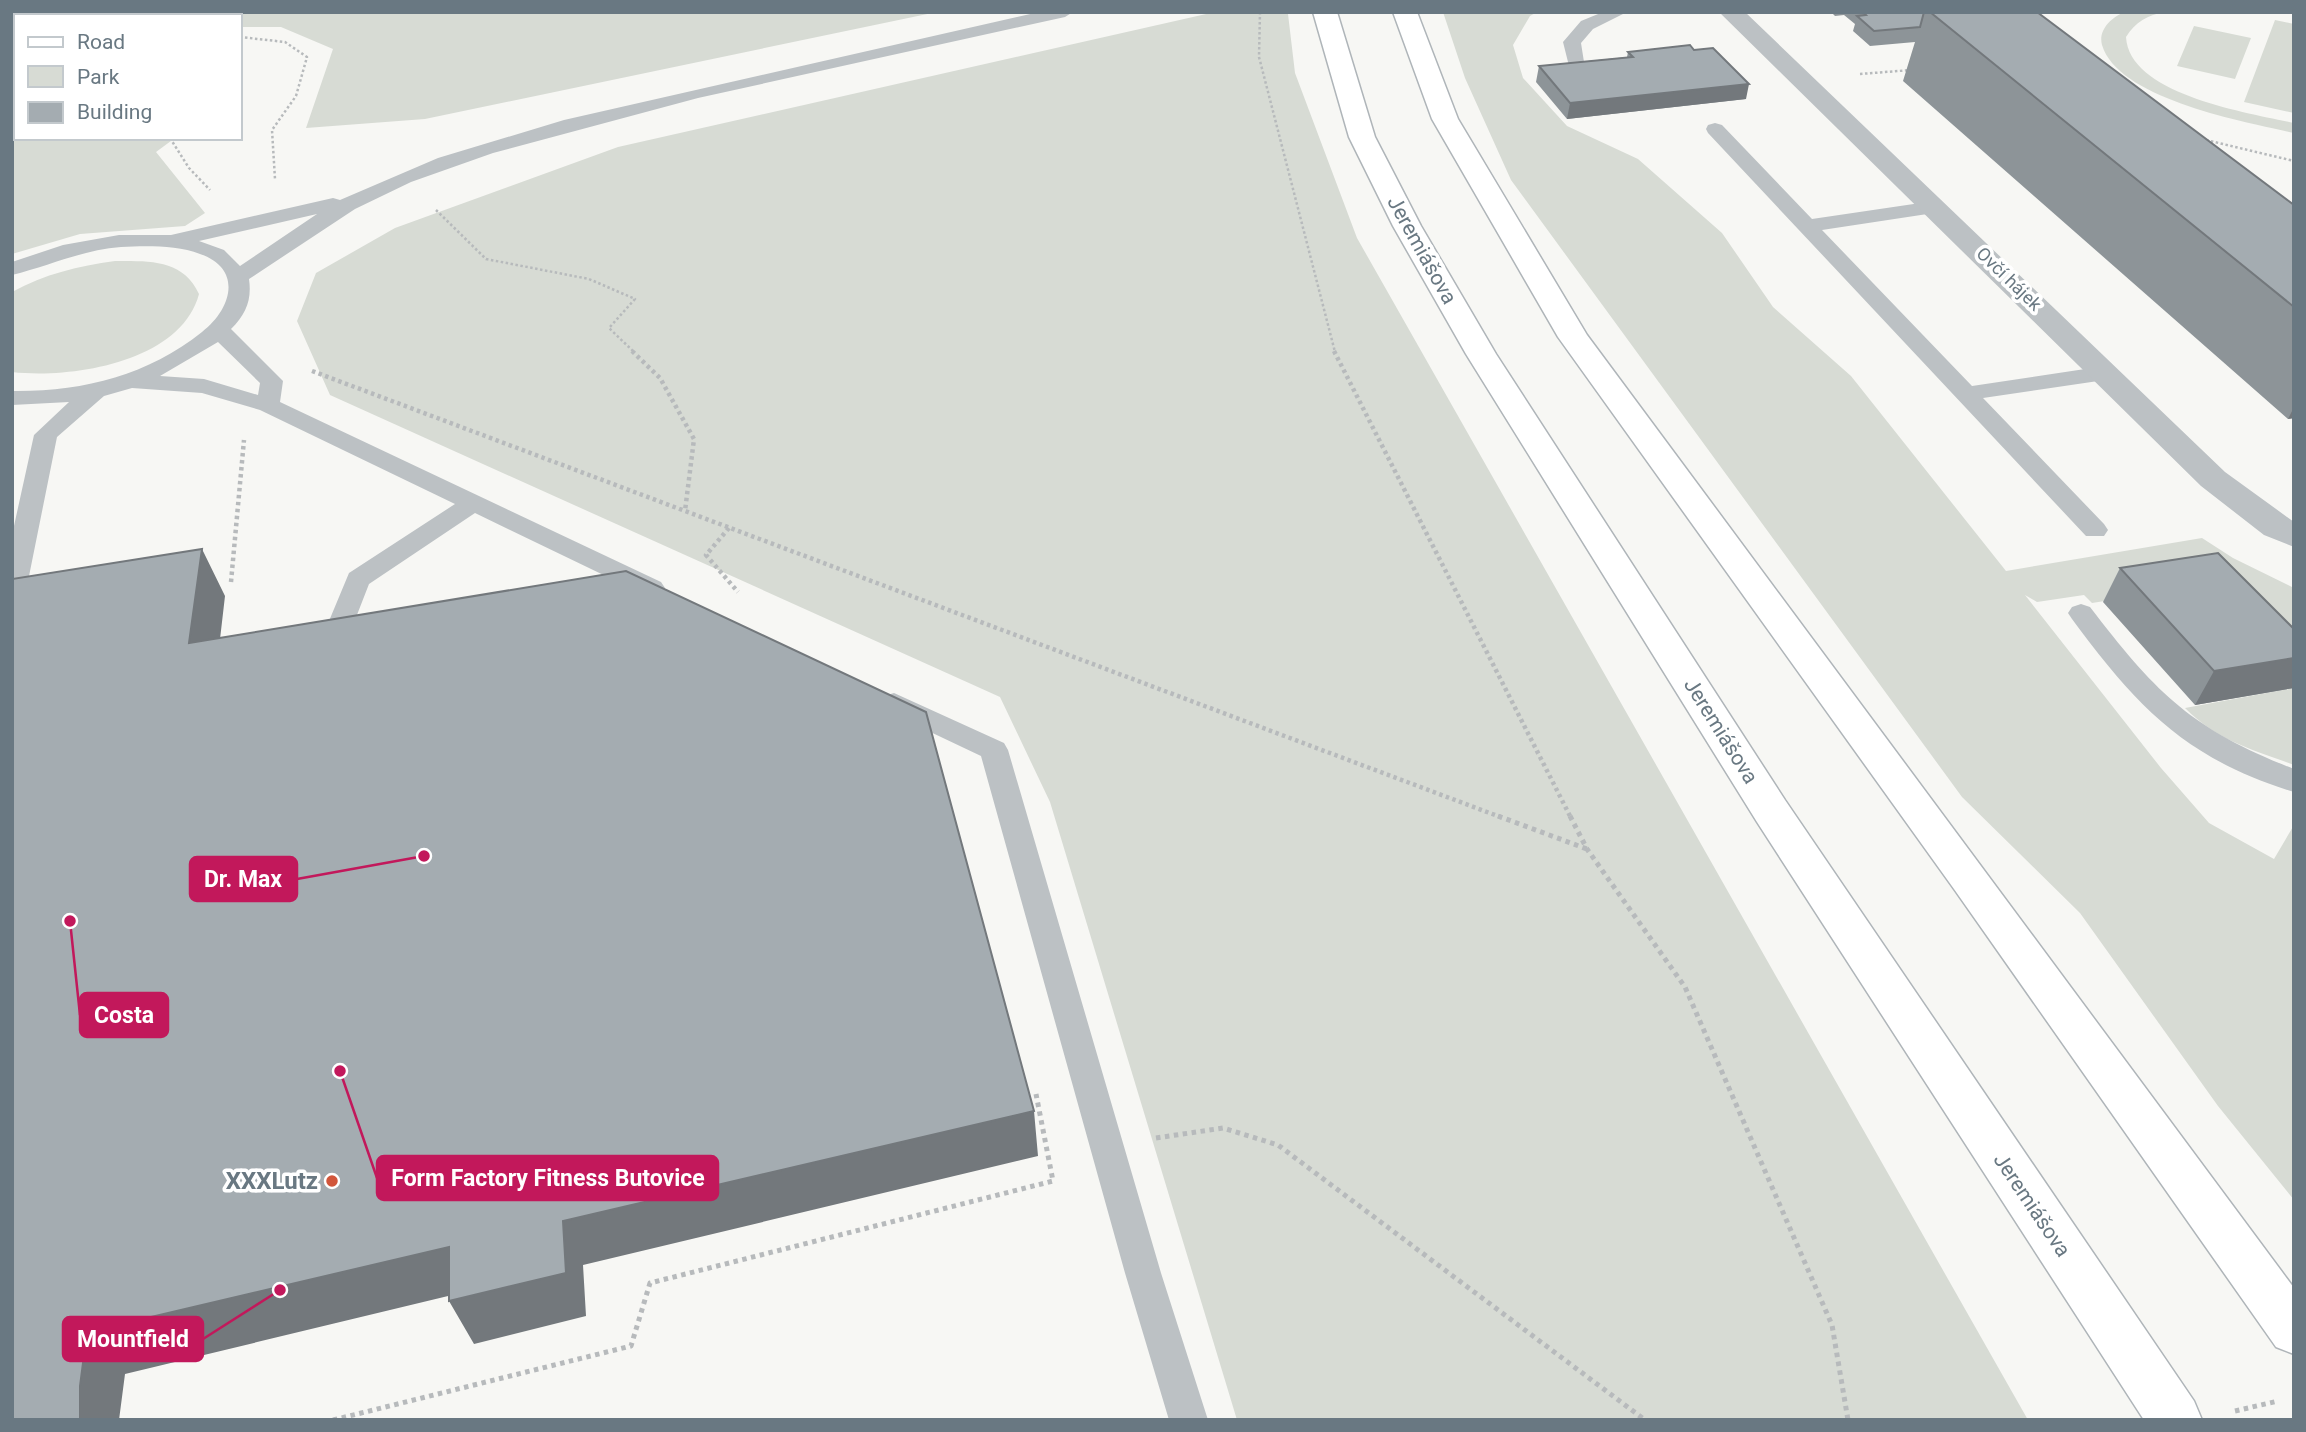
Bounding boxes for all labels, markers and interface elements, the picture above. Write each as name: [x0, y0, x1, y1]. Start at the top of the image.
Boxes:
legend: [14, 14, 242, 140]
text: Road: [77, 30, 125, 54]
text: Park: [77, 65, 120, 89]
text: Building: [77, 100, 152, 124]
street label: Jeremiášova: [1382, 192, 1462, 308]
street label: Ovčí hájek: [1973, 243, 2047, 315]
street label: Jeremiášova: [1679, 674, 1763, 788]
callout: Dr. Max: [190, 857, 297, 901]
text: Dr. Max: [204, 866, 282, 893]
callout: Costa: [80, 993, 168, 1037]
text: Costa: [94, 1002, 154, 1029]
street label: Jeremiášova: [1989, 1149, 2075, 1261]
callout: Form Factory Fitness Butovice: [377, 1156, 718, 1200]
text: Form Factory Fitness Butovice: [391, 1165, 705, 1192]
place label: XXXLutz: [226, 1167, 318, 1195]
marker: XXXLutz: [324, 1173, 340, 1189]
callout: Mountfield: [63, 1317, 203, 1361]
text: Mountfield: [77, 1326, 189, 1353]

